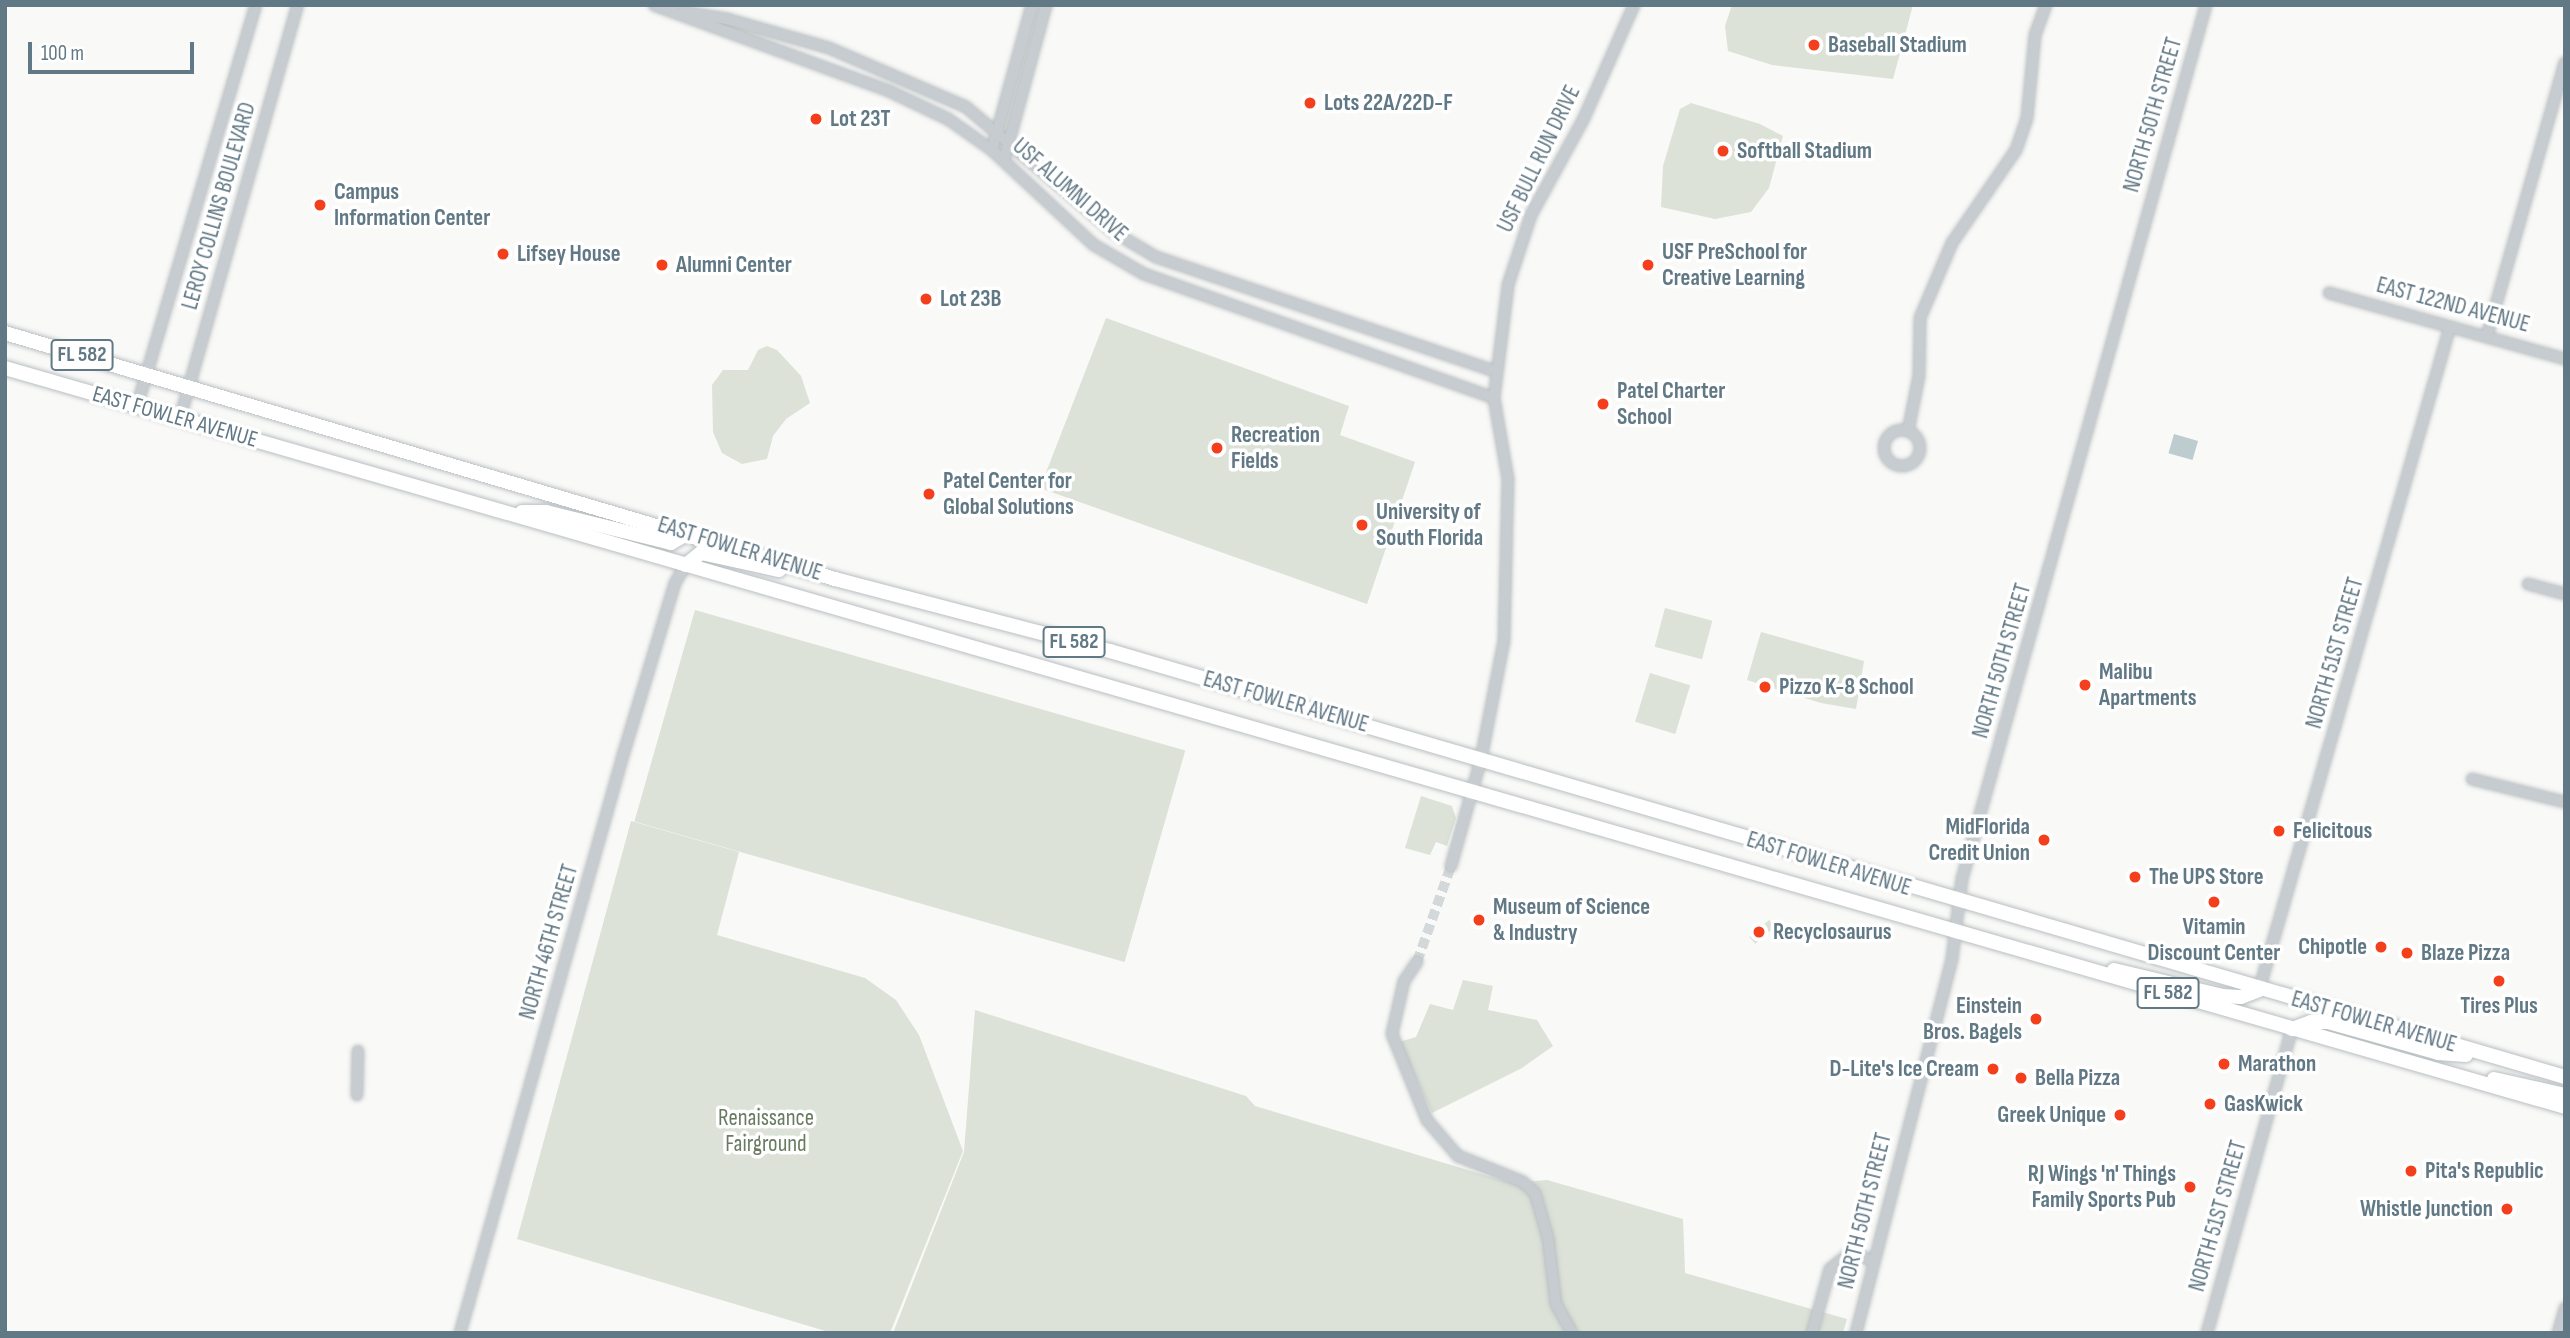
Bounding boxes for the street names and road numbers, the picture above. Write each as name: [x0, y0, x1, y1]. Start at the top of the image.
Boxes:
street label: NORTH 50TH STREET: [2118, 35, 2188, 195]
street label: USF BULL RUN DRIVE: [1492, 81, 1586, 237]
street label: LEROY COLLINS BOULEVARD: [176, 99, 262, 313]
street label: USF ALUMNI DRIVE: [1007, 133, 1133, 247]
street label: EAST 122ND AVENUE: [2373, 271, 2533, 339]
road number: FL 582: [50, 338, 114, 372]
street label: EAST FOWLER AVENUE: [89, 380, 261, 454]
street label: EAST FOWLER AVENUE: [654, 511, 826, 587]
street label: NORTH 51ST STREET: [2300, 574, 2370, 732]
street label: NORTH 50TH STREET: [1967, 581, 2037, 741]
road number: FL 582: [1042, 624, 1106, 660]
street label: EAST FOWLER AVENUE: [1200, 665, 1372, 739]
street label: EAST FOWLER AVENUE: [1743, 826, 1915, 902]
street label: NORTH 46TH STREET: [514, 861, 584, 1023]
road number: FL 582: [2136, 976, 2200, 1010]
street label: EAST FOWLER AVENUE: [2288, 985, 2460, 1059]
street label: NORTH 50TH STREET: [1832, 1130, 1898, 1292]
street label: NORTH 51ST STREET: [2183, 1137, 2253, 1295]

